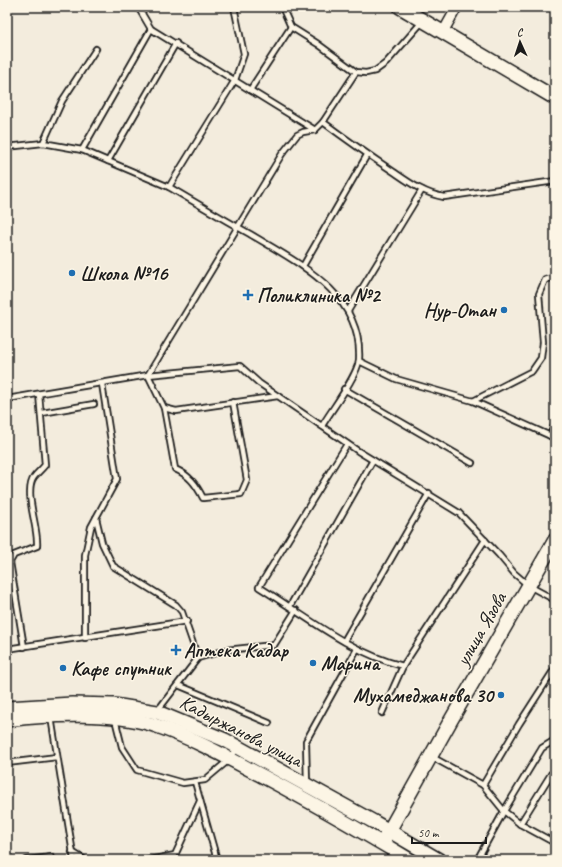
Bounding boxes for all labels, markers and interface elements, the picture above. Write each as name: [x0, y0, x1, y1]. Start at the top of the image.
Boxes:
north arrow: [500, 22, 540, 62]
text: С: [516, 25, 524, 39]
place label: Школа №16: [80, 261, 169, 286]
marker: Школа №16: [67, 268, 77, 278]
place label: Поликлиника №2: [257, 283, 382, 308]
marker: Поликлиника №2: [242, 289, 254, 301]
place label: Нур-Отан: [424, 298, 497, 323]
marker: Нур-Отан: [499, 305, 509, 315]
street label: улица Язова: [449, 586, 513, 671]
place label: Аптека Кадар: [184, 638, 290, 663]
marker: Аптека Кадар: [171, 645, 181, 655]
place label: Марина: [321, 651, 381, 676]
place label: Кафе спутник: [71, 656, 173, 681]
marker: Марина: [308, 658, 318, 668]
marker: Кафе спутник: [58, 663, 68, 673]
place label: Мухамеджанова 30: [353, 683, 495, 708]
street label: Кадыржанова улица: [176, 689, 308, 773]
marker: Мухамеджанова 30: [496, 690, 506, 700]
scale bar: [412, 819, 486, 845]
text: 50 m: [418, 825, 440, 841]

